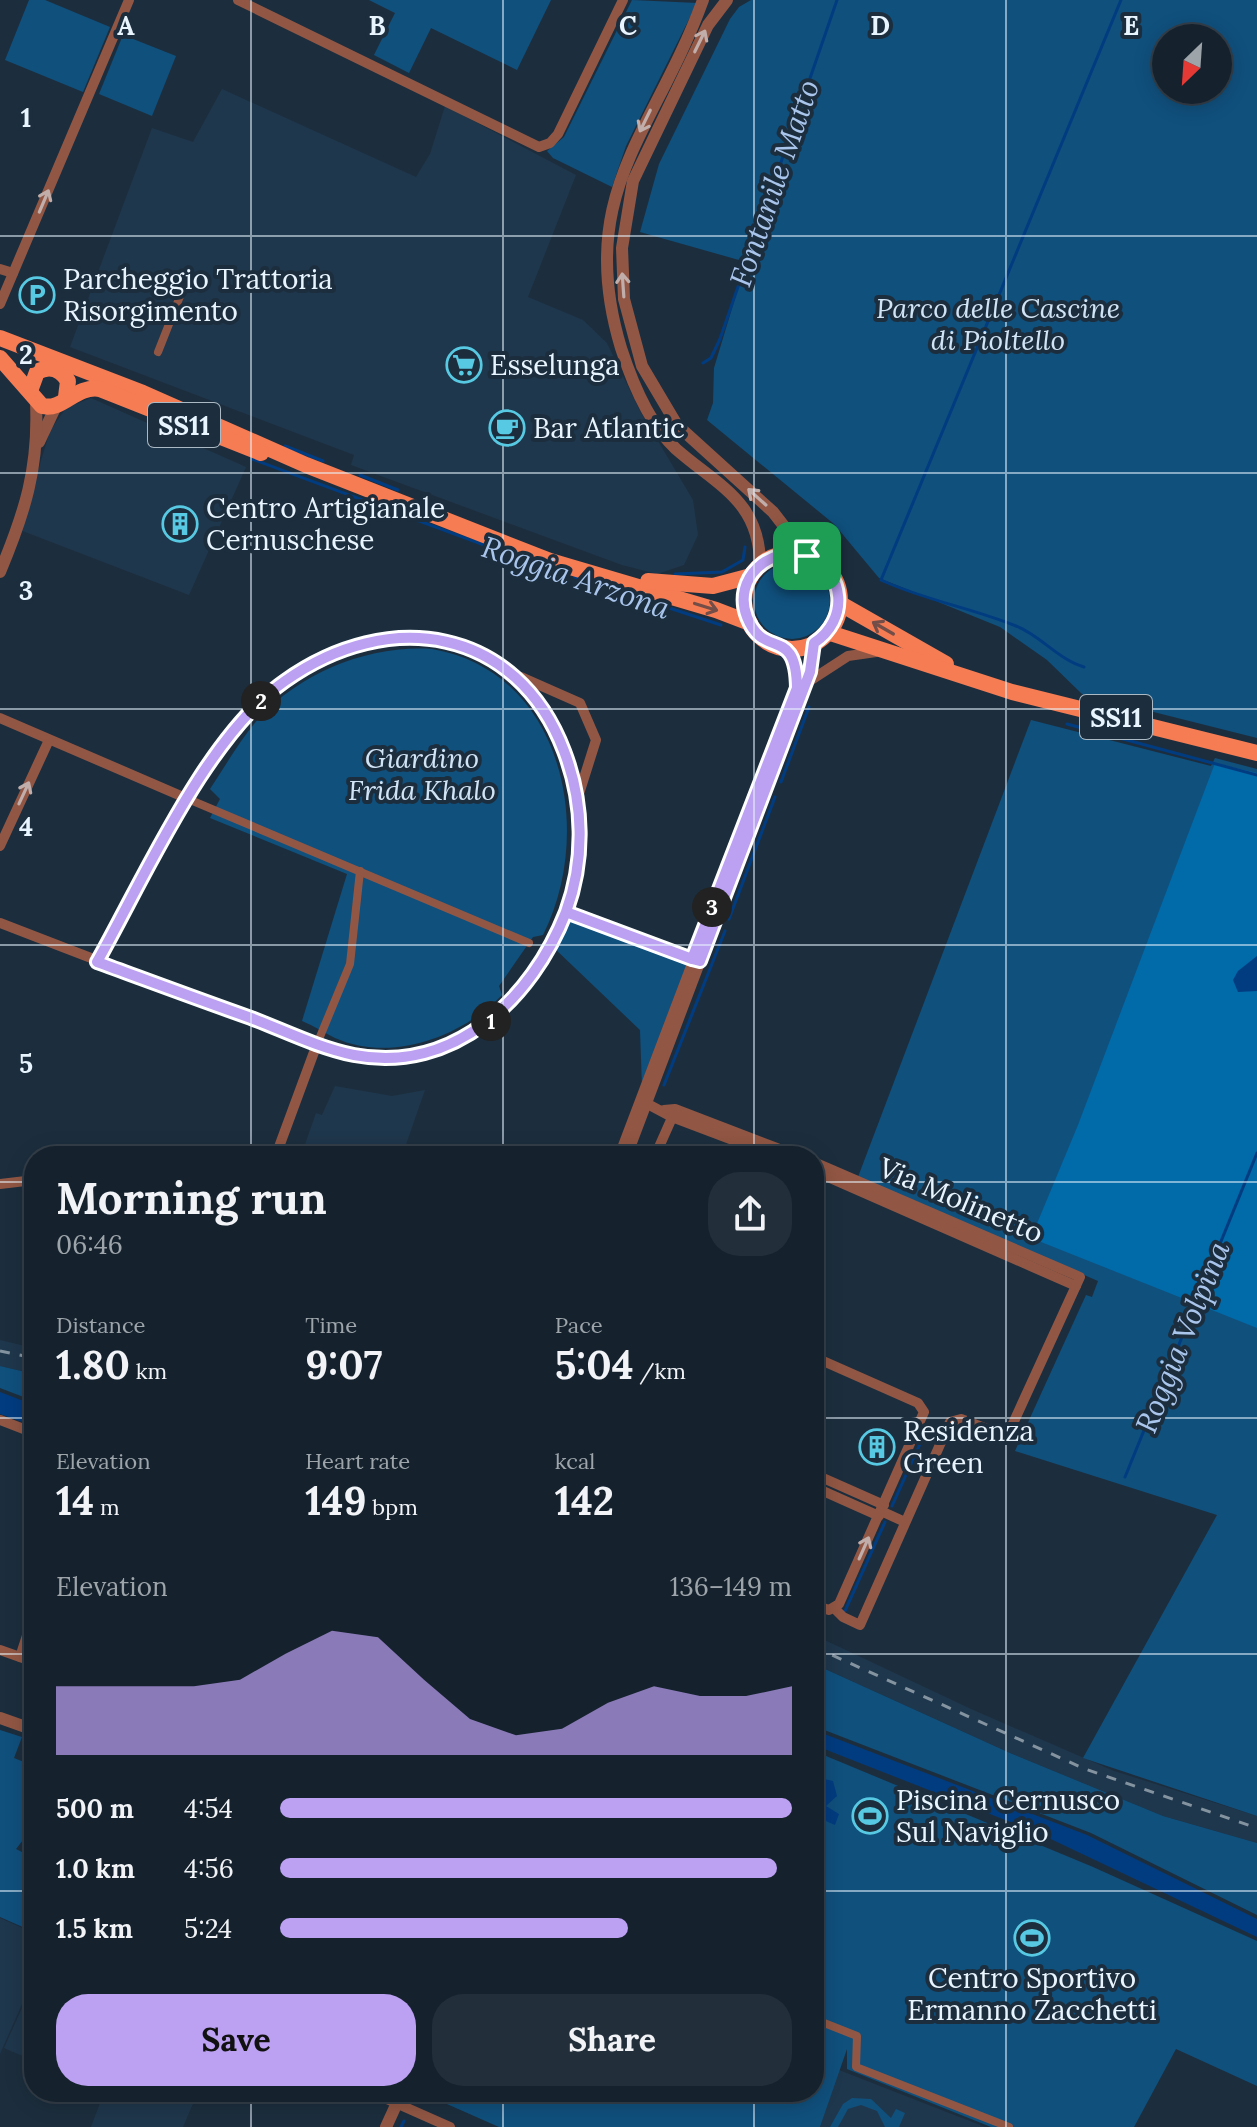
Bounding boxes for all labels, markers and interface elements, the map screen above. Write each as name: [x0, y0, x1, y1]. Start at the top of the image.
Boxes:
text: A: [117, 9, 135, 42]
text: B: [368, 9, 386, 42]
text: C: [619, 9, 637, 42]
text: D: [870, 9, 890, 42]
text: E: [1123, 9, 1139, 42]
north arrow: [1152, 24, 1232, 104]
map controls: [1152, 24, 1232, 104]
one-way arrow: [693, 30, 709, 54]
water label: Fontanile Matto: [721, 74, 827, 292]
text: 1: [21, 101, 31, 134]
one-way arrow: [637, 108, 652, 132]
one-way arrow: [37, 189, 52, 214]
place label: Parcheggio Trattoria Risorgimento: [63, 261, 333, 329]
one-way arrow: [615, 272, 630, 299]
parking icon: Parcheggio Trattoria Risorgimento: [18, 276, 56, 314]
park label: Parco delle Cascine di Pioltello: [876, 290, 1120, 358]
text: 2: [19, 338, 33, 371]
supermarket icon: Esselunga: [445, 346, 483, 384]
place label: Esselunga: [490, 347, 620, 383]
road number: SS11: [148, 403, 220, 447]
cafe icon: Bar Atlantic: [488, 409, 526, 447]
place label: Bar Atlantic: [533, 410, 685, 446]
one-way arrow: [747, 488, 767, 506]
place label: Centro Artigianale Cernuschese: [206, 490, 445, 558]
building icon: Centro Artigianale Cernuschese: [161, 505, 199, 543]
pin: [773, 522, 841, 590]
water label: Roggia Arzona: [477, 527, 676, 627]
icon: arrive: [785, 534, 829, 578]
text: 3: [19, 574, 33, 607]
one-way arrow: [692, 600, 718, 615]
one-way arrow: [872, 620, 895, 636]
pin: 2: [241, 681, 281, 721]
text: 2: [255, 687, 267, 715]
road number: SS11: [1080, 695, 1152, 739]
park label: Giardino Frida Khalo: [348, 740, 496, 808]
one-way arrow: [17, 781, 32, 805]
text: 4: [19, 810, 33, 843]
pin: 3: [692, 887, 732, 927]
text: 3: [706, 893, 718, 921]
pin: 1: [471, 1001, 511, 1041]
text: 1: [487, 1007, 495, 1035]
text: 5: [19, 1047, 33, 1080]
street label: Via Molinetto: [872, 1149, 1049, 1251]
text: Morning run: [56, 1170, 327, 1226]
button: share: [708, 1172, 792, 1256]
text: 06:46: [56, 1228, 123, 1261]
water label: Roggia Volpina: [1126, 1235, 1238, 1438]
text: Distance: [56, 1311, 146, 1339]
text: Time: [305, 1311, 357, 1339]
text: Pace: [555, 1311, 603, 1339]
text: 1.80: [56, 1339, 130, 1390]
text: 9:07: [305, 1339, 383, 1390]
text: 5:04: [555, 1339, 634, 1390]
text: km: [130, 1357, 167, 1385]
text: /km: [634, 1357, 686, 1385]
place label: Residenza Green: [903, 1413, 1034, 1481]
building icon: Residenza Green: [858, 1428, 896, 1466]
text: Elevation: [56, 1447, 151, 1475]
text: Heart rate: [305, 1447, 410, 1475]
text: kcal: [555, 1447, 595, 1475]
text: 14: [56, 1475, 94, 1526]
text: 149: [305, 1475, 367, 1526]
text: 142: [555, 1475, 614, 1526]
text: m: [94, 1493, 120, 1521]
text: bpm: [367, 1493, 418, 1521]
one-way arrow: [858, 1536, 873, 1560]
text: Elevation: [56, 1570, 168, 1603]
text: 136–149 m: [670, 1570, 792, 1603]
place label: Piscina Cernusco Sul Naviglio: [896, 1782, 1120, 1850]
text: 500 m: [56, 1792, 134, 1825]
text: 4:54: [184, 1792, 233, 1825]
sports icon: Piscina Cernusco Sul Naviglio: [851, 1797, 889, 1835]
text: 1.0 km: [56, 1852, 135, 1885]
text: 4:56: [184, 1852, 234, 1885]
text: 1.5 km: [56, 1912, 133, 1945]
text: 5:24: [184, 1912, 232, 1945]
sports icon: Centro Sportivo Ermanno Zacchetti: [1013, 1919, 1051, 1957]
place label: Centro Sportivo Ermanno Zacchetti: [907, 1960, 1157, 2028]
button: Save: [56, 1994, 416, 2086]
button: Share: [432, 1994, 792, 2086]

